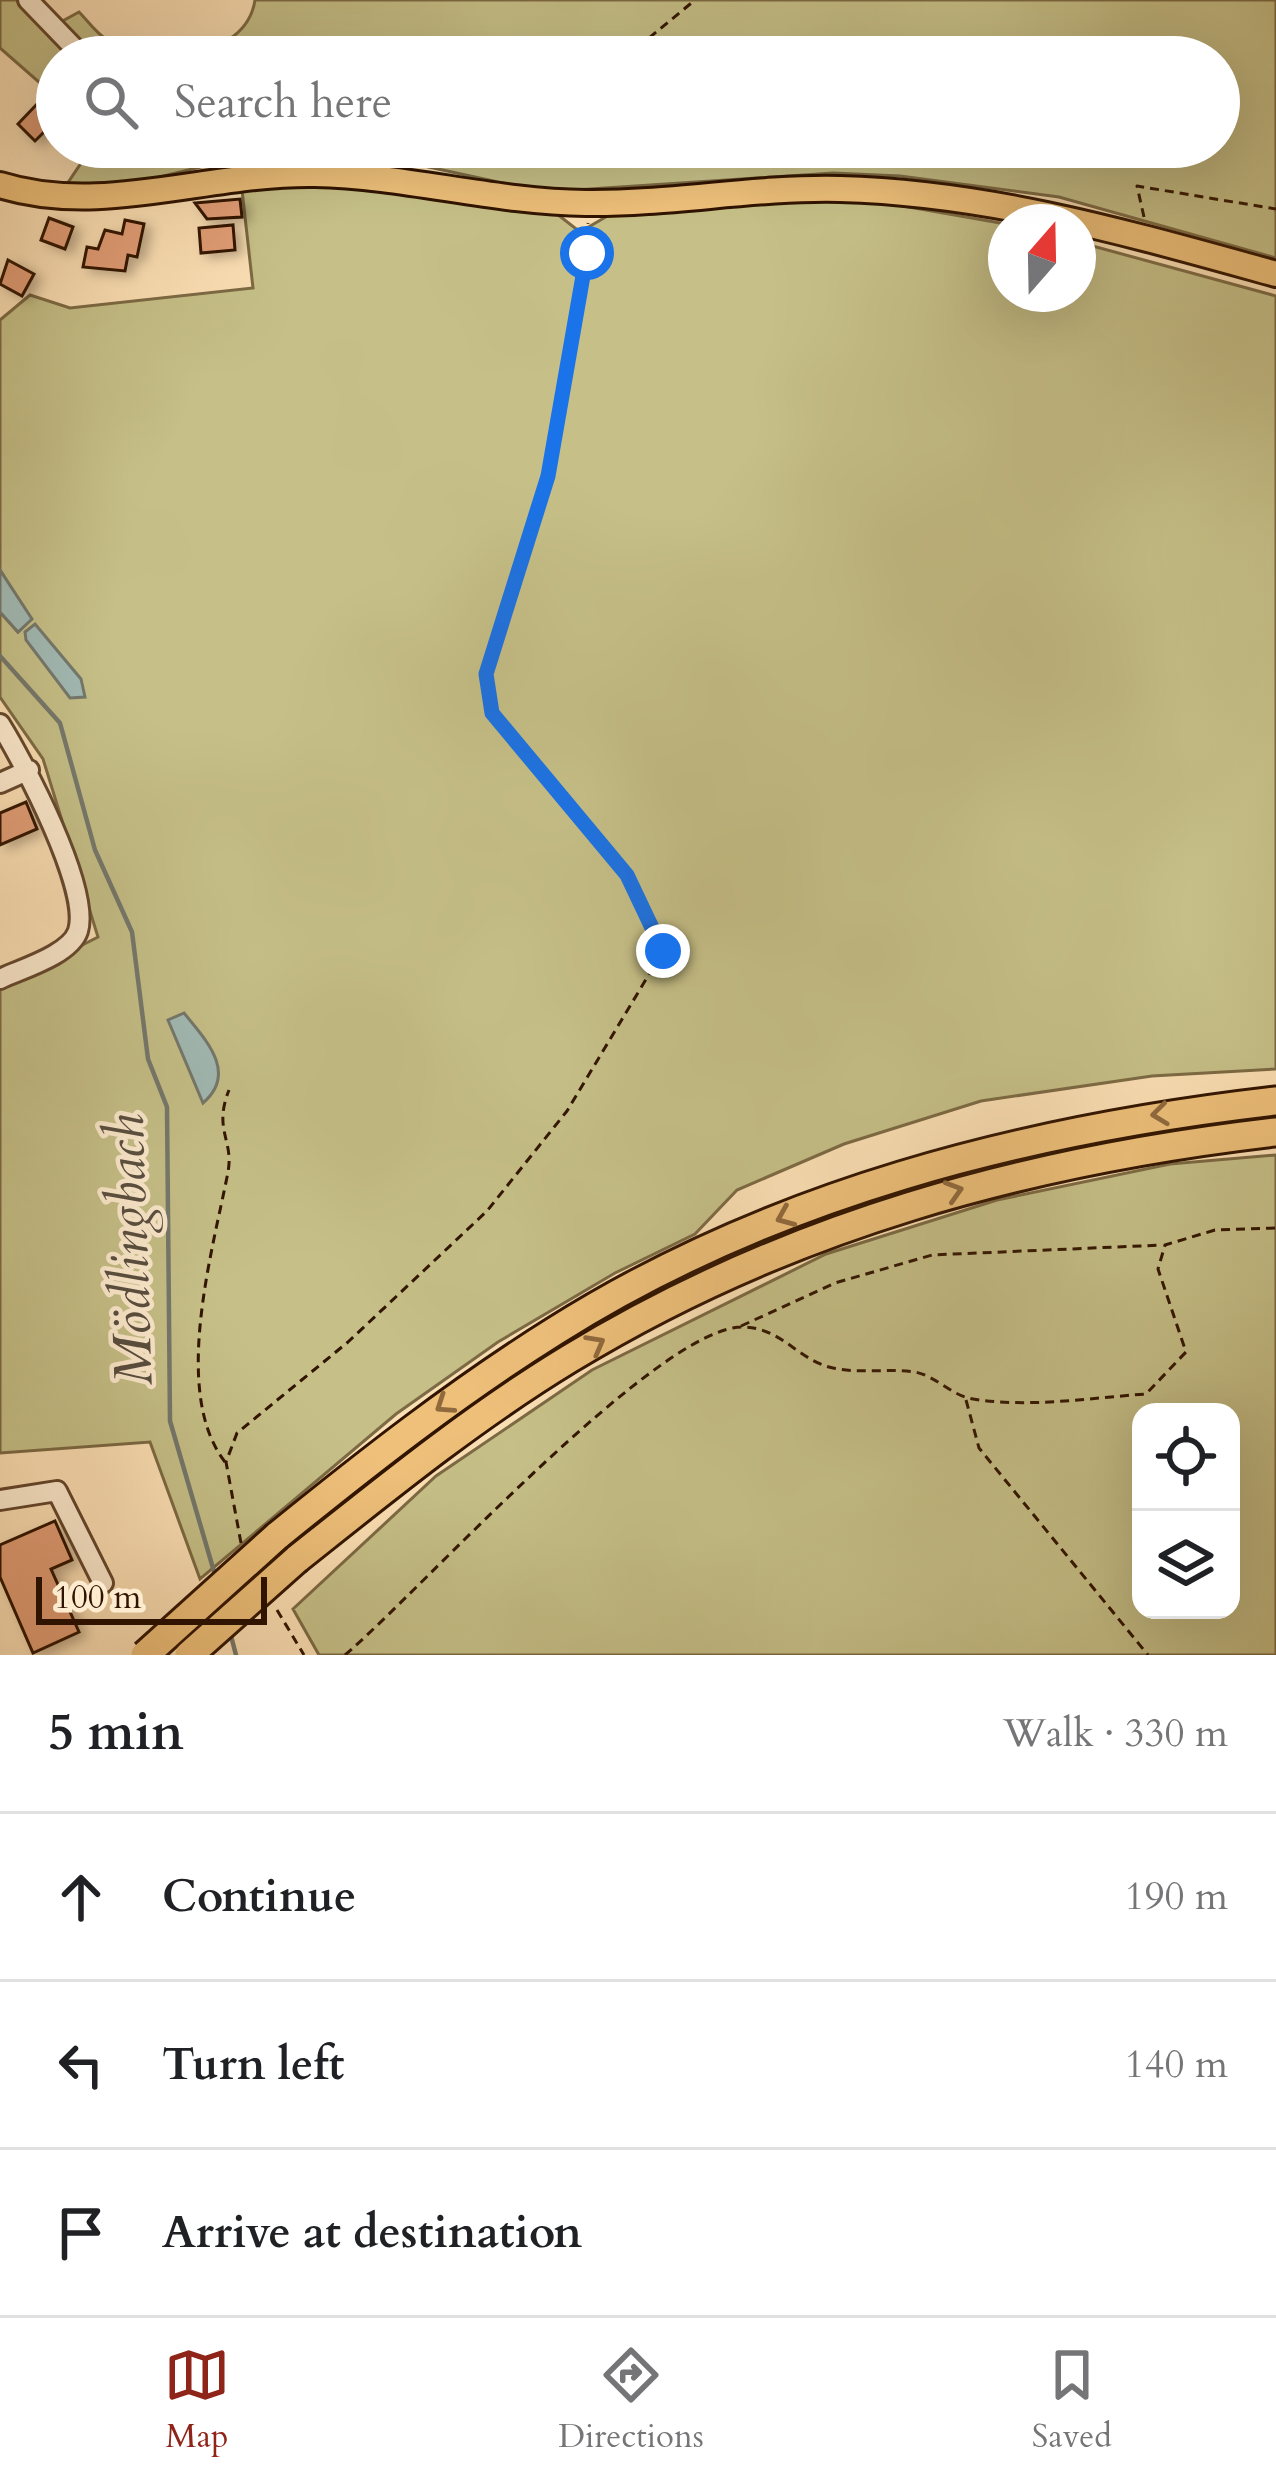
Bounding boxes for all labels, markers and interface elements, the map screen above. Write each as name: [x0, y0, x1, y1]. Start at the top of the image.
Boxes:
search box: [36, 36, 1240, 168]
icon: search: [78, 69, 144, 135]
text: Search here: [174, 72, 392, 133]
north arrow: [988, 204, 1096, 312]
route start: [560, 226, 614, 280]
route end: [636, 924, 690, 978]
one-way arrow: [1150, 1101, 1169, 1126]
water label: Mödlingbach: [89, 1113, 172, 1387]
one-way arrow: [942, 1180, 963, 1205]
one-way arrow: [776, 1203, 797, 1227]
one-way arrow: [584, 1335, 605, 1358]
one-way arrow: [436, 1391, 458, 1413]
map controls: [1132, 1403, 1240, 1619]
button: locate: [1132, 1403, 1240, 1511]
button: layers: [1132, 1511, 1240, 1619]
scale bar: [36, 1571, 267, 1624]
text: 100 m: [54, 1575, 141, 1620]
text: 5 min: [48, 1698, 184, 1768]
text: Walk · 330 m: [1003, 1707, 1228, 1760]
icon: ahead: [48, 1864, 114, 1930]
text: Continue: [162, 1866, 356, 1927]
text: 190 m: [1125, 1870, 1228, 1923]
icon: left: [48, 2032, 114, 2098]
text: Turn left: [162, 2034, 344, 2095]
text: 140 m: [1125, 2038, 1228, 2091]
icon: arrive: [48, 2200, 114, 2266]
text: Arrive at destination: [162, 2202, 582, 2263]
tab: Map: [164, 2342, 230, 2459]
tab: Directions: [558, 2342, 704, 2459]
tab: Saved: [1032, 2342, 1112, 2459]

